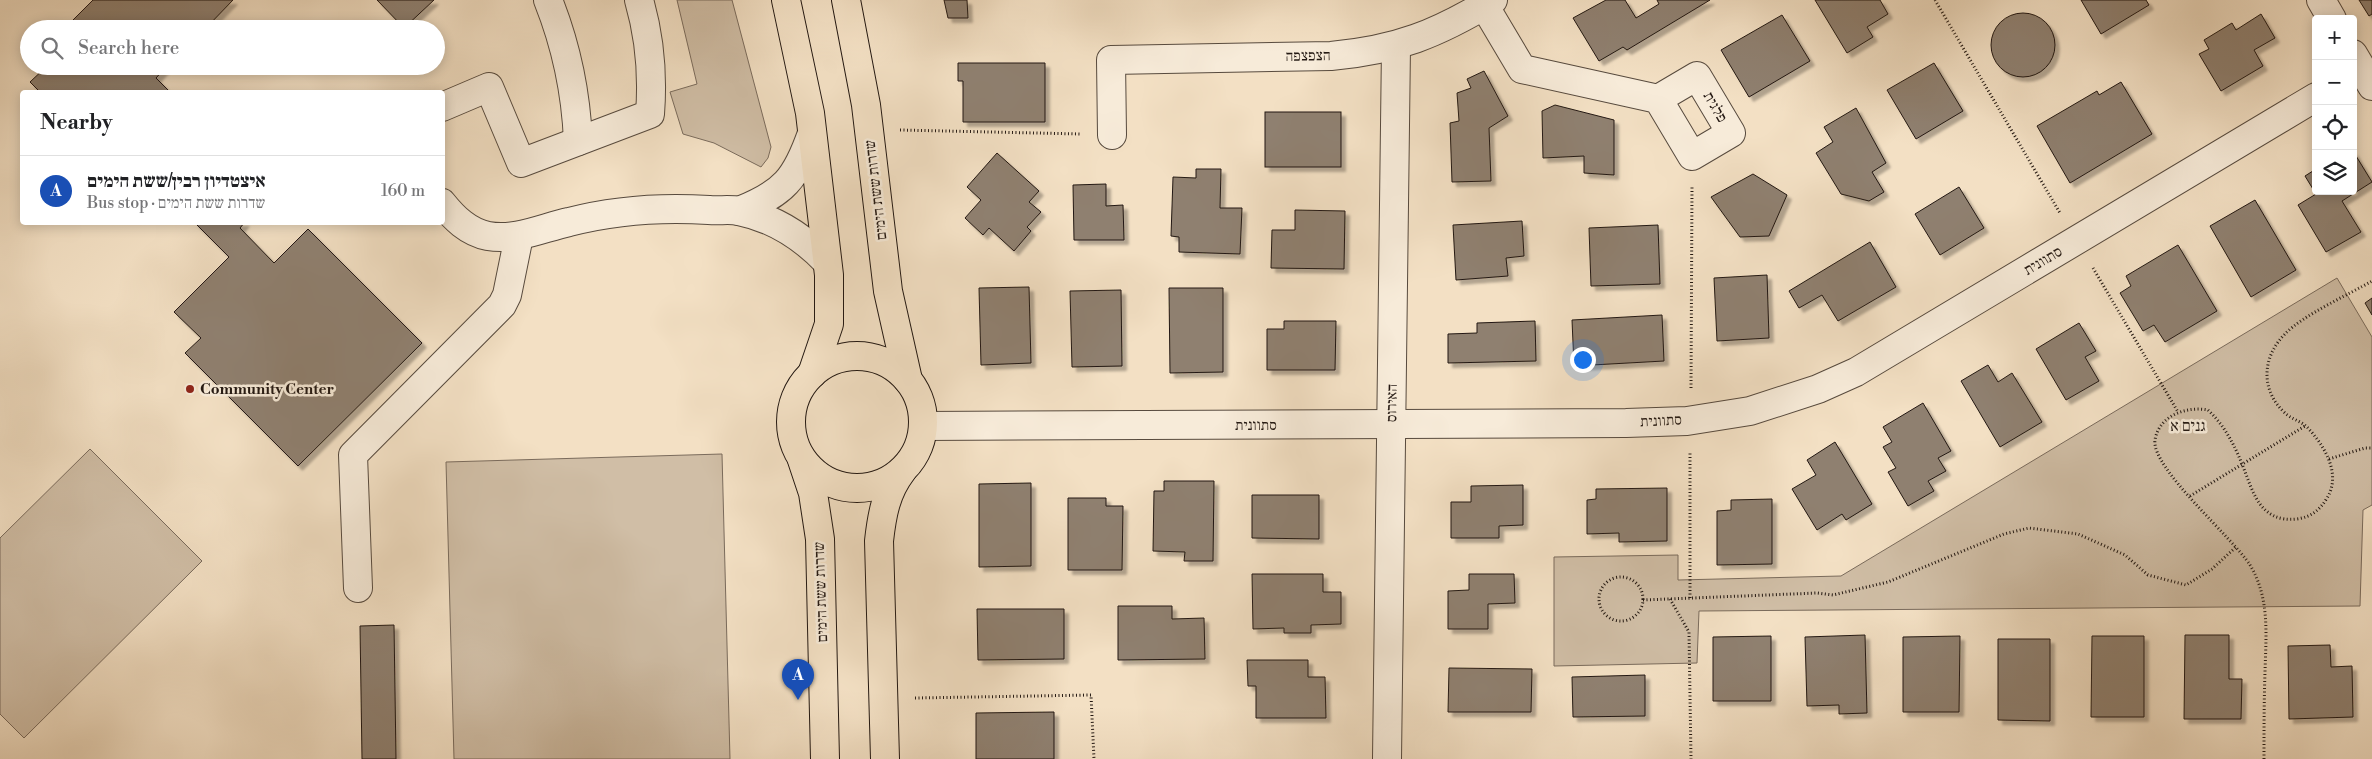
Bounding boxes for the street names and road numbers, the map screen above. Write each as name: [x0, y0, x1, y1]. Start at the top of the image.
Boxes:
street label: הצפצפה: [1285, 46, 1331, 66]
street label: פלגית: [1699, 88, 1731, 126]
street label: שדרות ששת הימים: [860, 139, 892, 241]
street label: סתוונית: [2020, 242, 2066, 280]
street label: האירוס: [1382, 384, 1402, 422]
street label: סתוונית: [1640, 410, 1682, 432]
street label: סתוונית: [1235, 416, 1277, 435]
street label: שדרות ששת הימים: [810, 541, 832, 643]

